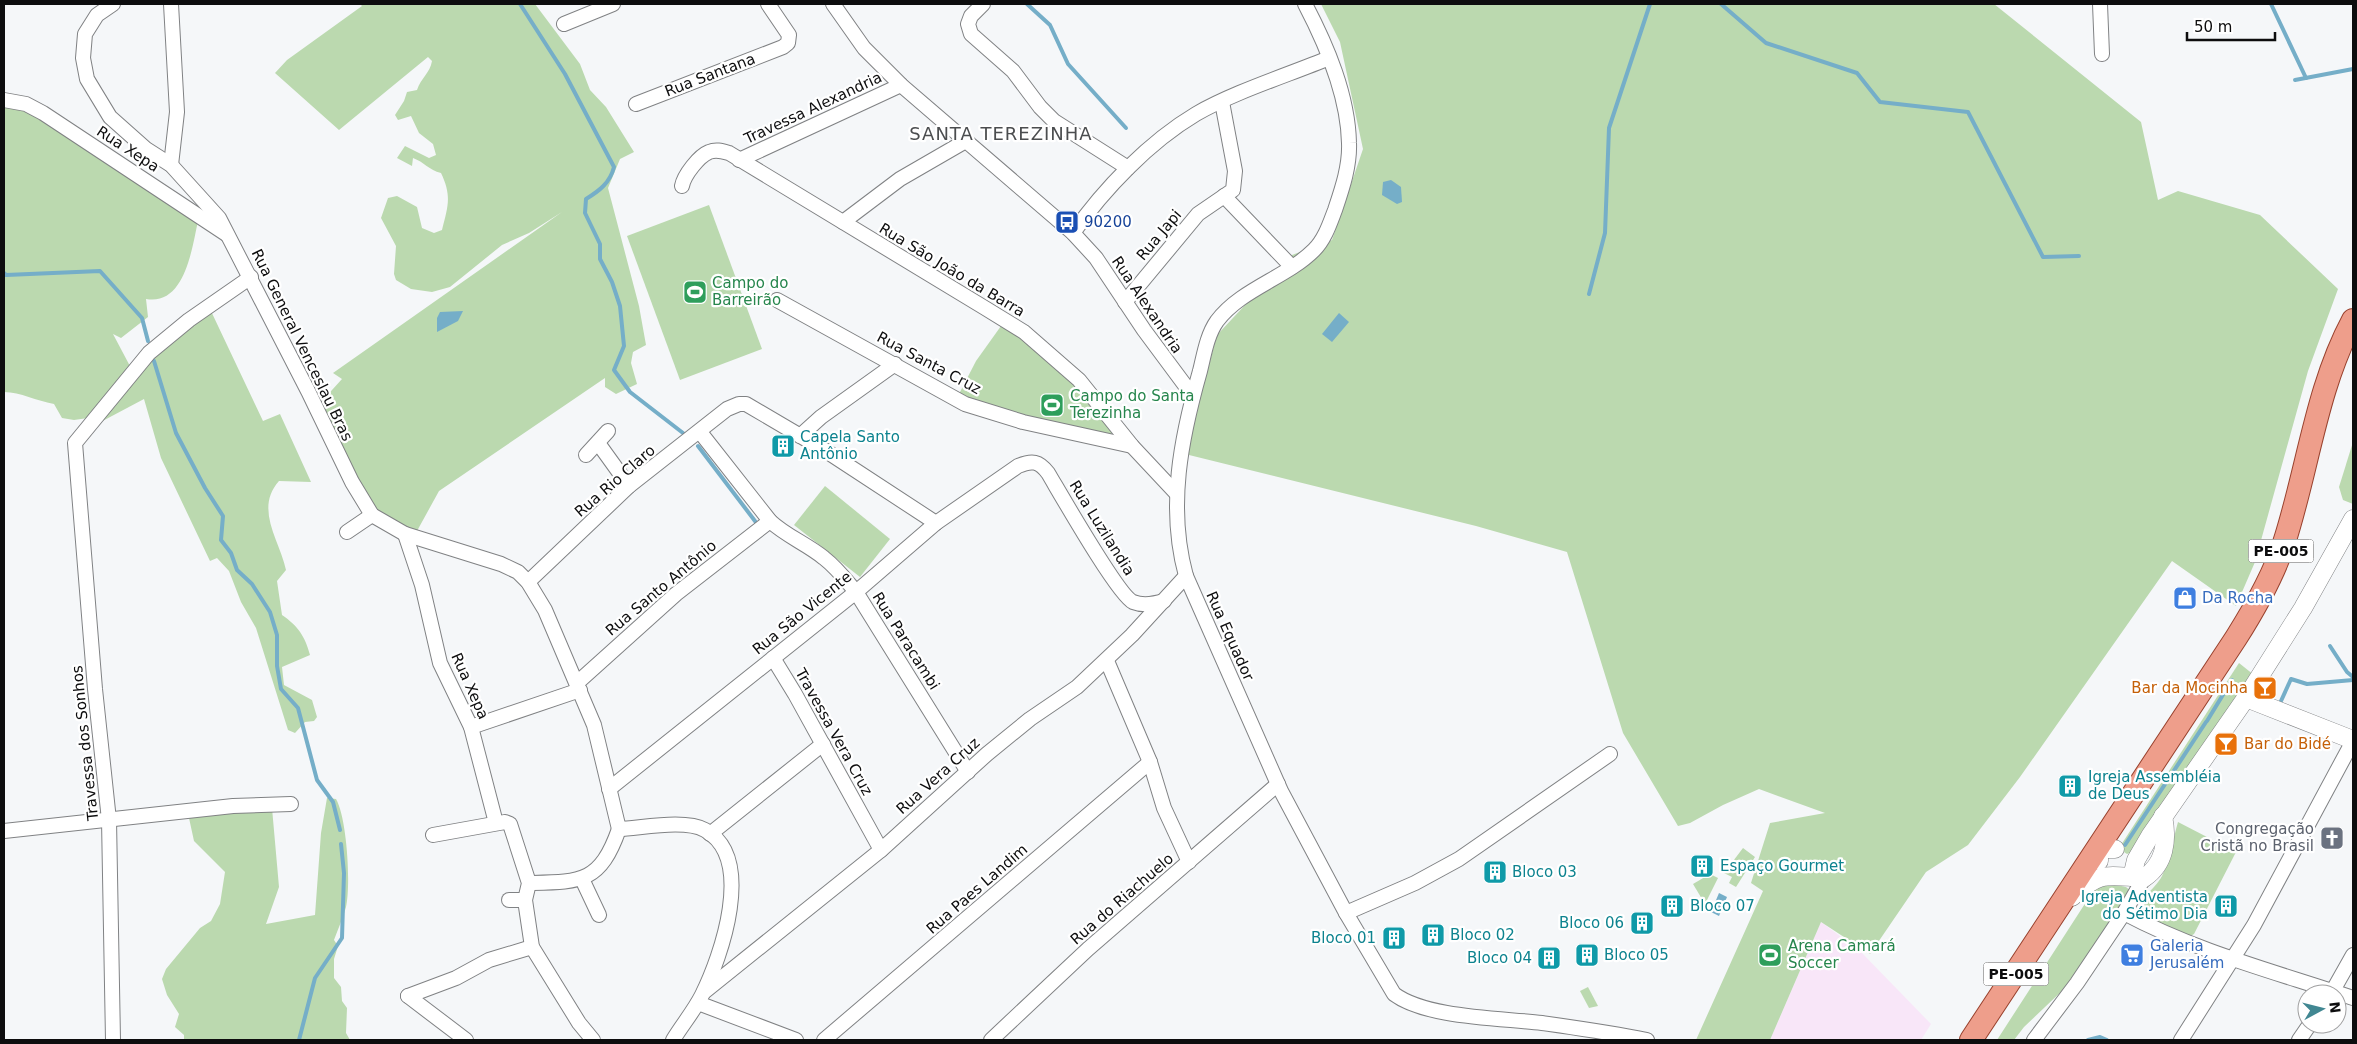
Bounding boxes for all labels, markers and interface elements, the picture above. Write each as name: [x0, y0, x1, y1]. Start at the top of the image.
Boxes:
scale bar: [2187, 10, 2274, 42]
text: 50 m: [2194, 18, 2232, 36]
street label: Rua Santana: [662, 50, 758, 100]
street label: Travessa Alexandria: [740, 68, 885, 148]
street label: Rua Xepa: [93, 122, 163, 176]
district label: SANTA TEREZINHA: [909, 123, 1093, 144]
street label: Rua Japi: [1133, 206, 1185, 264]
bus stop icon: 90200: [1054, 209, 1080, 235]
place label: 90200: [1084, 213, 1132, 231]
street label: Rua São João da Barra: [876, 219, 1028, 321]
street label: Rua General Venceslau Bras: [248, 246, 356, 444]
street label: Rua Alexandria: [1108, 253, 1186, 357]
place label: Campo do Barreirão: [712, 274, 788, 309]
sports icon: Campo do Barreirão: [682, 279, 708, 305]
street label: Rua Santa Cruz: [874, 328, 984, 398]
place label: Campo do Santa Terezinha: [1069, 387, 1195, 422]
sports icon: Campo do Santa Terezinha: [1039, 392, 1065, 418]
place label: Capela Santo Antônio: [800, 428, 900, 463]
building icon: Capela Santo Antônio: [770, 433, 796, 459]
street label: Rua Rio Claro: [571, 441, 659, 521]
street label: Rua Luzilandia: [1066, 477, 1138, 579]
street label: Rua Santo Antônio: [602, 536, 720, 640]
road number: PE-005: [2248, 540, 2314, 562]
street label: Rua São Vicente: [749, 568, 855, 658]
shop icon: Da Rocha: [2172, 585, 2198, 611]
street label: Rua Paracambi: [869, 589, 943, 693]
street label: Rua Equador: [1202, 589, 1258, 684]
place label: Da Rocha: [2202, 589, 2273, 607]
street label: Rua Xepa: [447, 650, 493, 722]
street label: Travessa dos Sonhos: [68, 664, 102, 823]
street label: Travessa Vera Cruz: [791, 664, 876, 799]
bar icon: Bar da Mocinha: [2252, 675, 2278, 701]
place label: Bar da Mocinha: [2131, 679, 2248, 697]
bar icon: Bar do Bidé: [2213, 731, 2239, 757]
street label: Rua Vera Cruz: [893, 734, 983, 818]
place label: Bar do Bidé: [2244, 735, 2331, 753]
place label: Igreja Assembléia de Deus: [2088, 768, 2221, 803]
building icon: Igreja Assembléia de Deus: [2057, 773, 2083, 799]
place label: Congregação Cristã no Brasil: [2200, 820, 2314, 855]
church icon: Congregação Cristã no Brasil: [2319, 825, 2345, 851]
street label: Rua Paes Landim: [923, 840, 1031, 938]
street label: Rua do Riachuelo: [1067, 849, 1177, 949]
building icon: Espaço Gourmet: [1689, 853, 1715, 879]
place label: Espaço Gourmet: [1720, 857, 1844, 875]
building icon: Bloco 03: [1482, 859, 1508, 885]
place label: Bloco 03: [1512, 863, 1577, 881]
place label: Igreja Adventista do Sétimo Dia: [2081, 888, 2208, 923]
building icon: Bloco 07: [1659, 893, 1685, 919]
building icon: Igreja Adventista do Sétimo Dia: [2213, 893, 2239, 919]
place label: Bloco 07: [1690, 897, 1755, 915]
building icon: Bloco 06: [1629, 910, 1655, 936]
place label: Bloco 06: [1559, 914, 1624, 932]
building icon: Bloco 02: [1420, 922, 1446, 948]
building icon: Bloco 01: [1381, 925, 1407, 951]
place label: Bloco 02: [1450, 926, 1515, 944]
place label: Bloco 01: [1311, 929, 1376, 947]
place label: Arena Camará Soccer: [1788, 937, 1896, 972]
place label: Galeria Jerusalém: [2149, 937, 2224, 972]
building icon: Bloco 05: [1574, 942, 1600, 968]
sports icon: Arena Camará Soccer: [1757, 942, 1783, 968]
supermarket icon: Galeria Jerusalém: [2119, 942, 2145, 968]
building icon: Bloco 04: [1536, 945, 1562, 971]
place label: Bloco 05: [1604, 946, 1669, 964]
place label: Bloco 04: [1467, 949, 1532, 967]
road number: PE-005: [1984, 962, 2048, 986]
north arrow: [2297, 984, 2347, 1034]
text: N: [2326, 1001, 2344, 1014]

